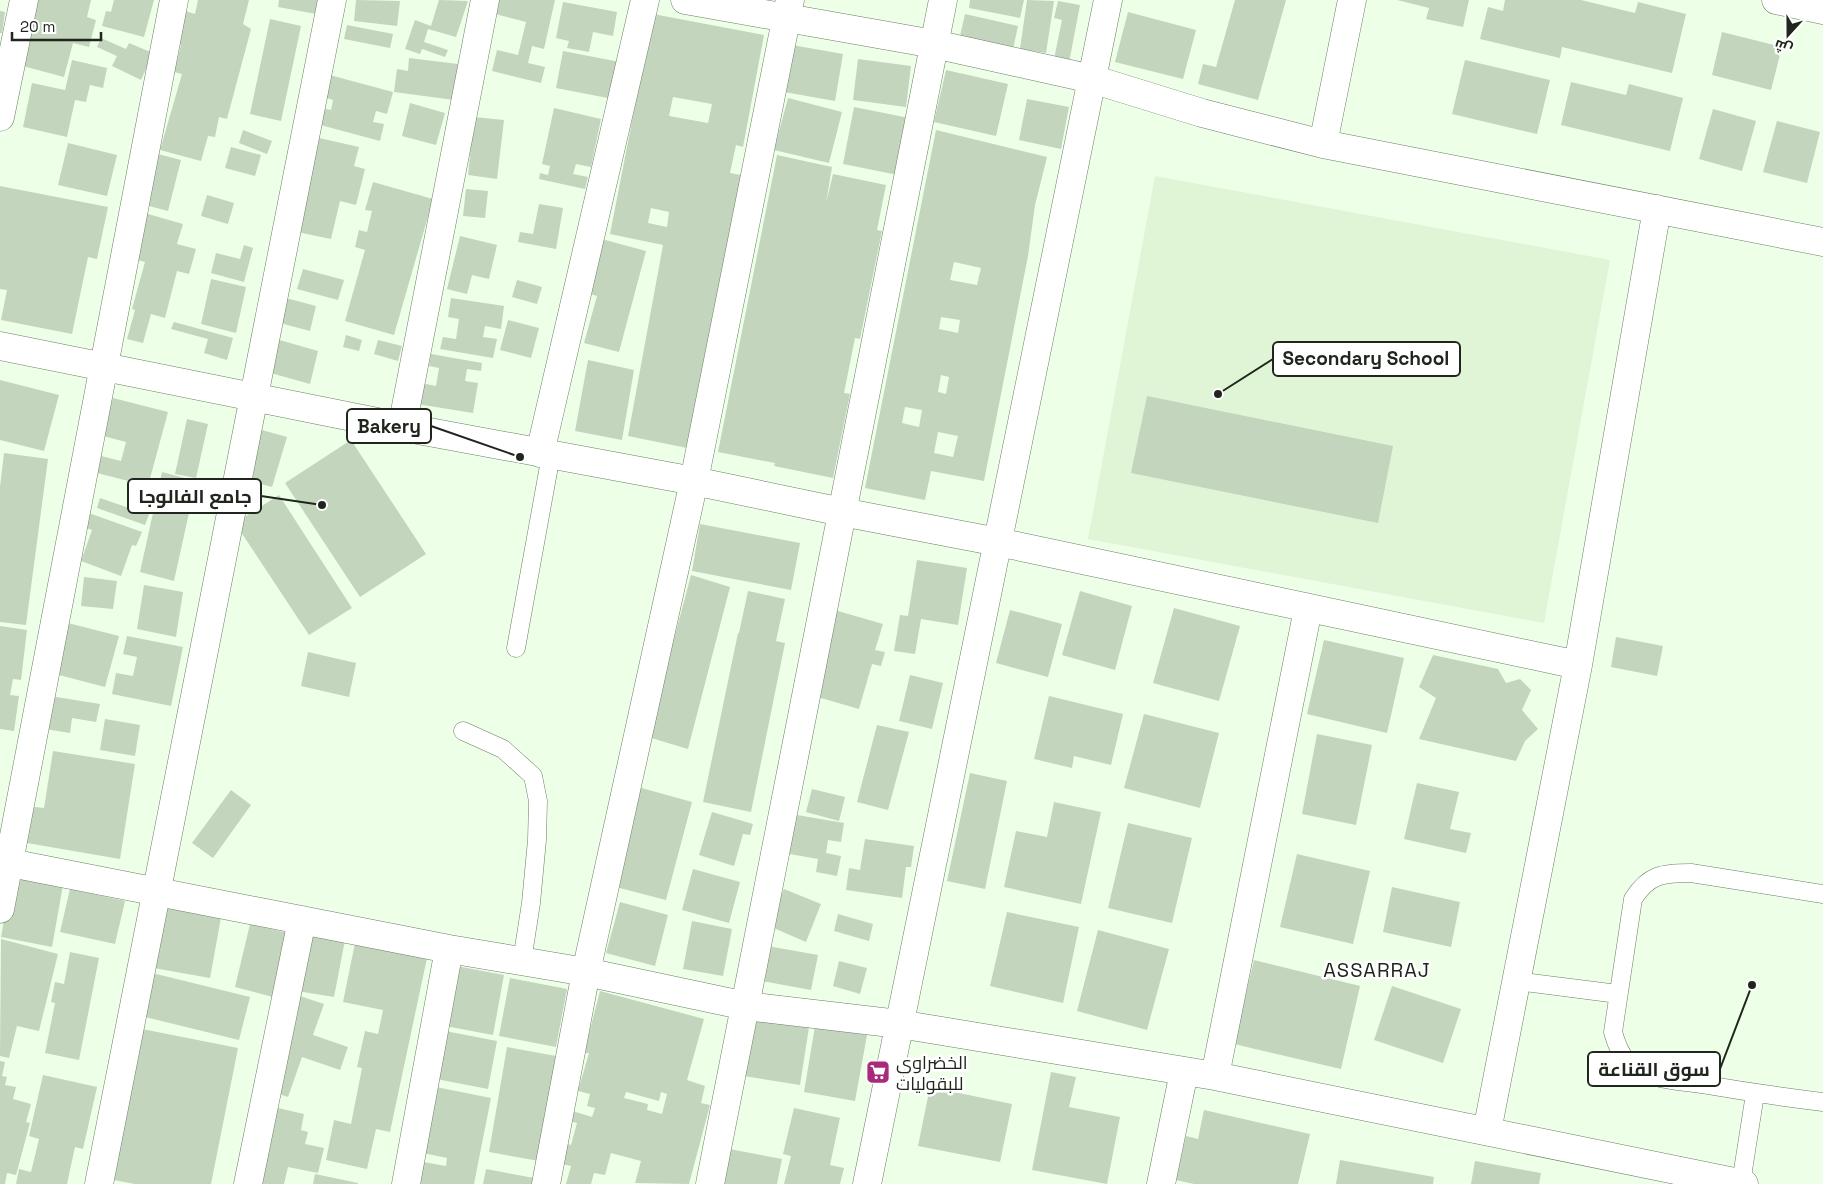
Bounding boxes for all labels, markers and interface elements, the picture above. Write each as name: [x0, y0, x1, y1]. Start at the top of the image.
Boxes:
scale bar: [12, 10, 101, 42]
north arrow: [1763, 10, 1813, 60]
text: 20 m: [20, 17, 55, 36]
text: ش: [1772, 36, 1795, 59]
callout: Secondary School: [1273, 342, 1460, 376]
text: Secondary School: [1283, 346, 1449, 371]
callout: Bakery: [347, 409, 431, 443]
text: Bakery: [357, 414, 421, 439]
callout: جامع الفالوجا: [128, 479, 261, 513]
text: جامع الفالوجا: [138, 484, 252, 510]
district label: ASSARRAJ: [1323, 957, 1431, 983]
place label: الخضراوى للبقوليات: [896, 1051, 968, 1095]
callout: سوق القناعة: [1588, 1052, 1720, 1086]
text: سوق القناعة: [1598, 1057, 1710, 1082]
supermarket icon: الخضراوى للبقوليات: [865, 1059, 891, 1085]

